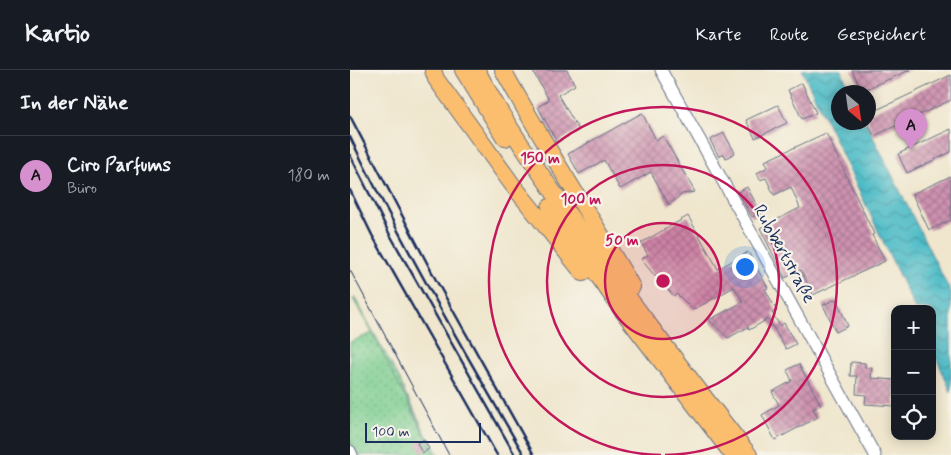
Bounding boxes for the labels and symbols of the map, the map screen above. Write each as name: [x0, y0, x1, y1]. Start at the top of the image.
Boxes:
north arrow: [831, 85, 876, 130]
pin: A: [895, 109, 927, 150]
text: 150 m: [520, 149, 560, 169]
text: 100 m: [561, 190, 601, 210]
street label: Rubbertstraße: [747, 200, 821, 308]
text: 50 m: [605, 231, 639, 251]
your location: [732, 254, 758, 280]
centre of rings: [654, 272, 672, 290]
scale bar: [365, 420, 481, 443]

